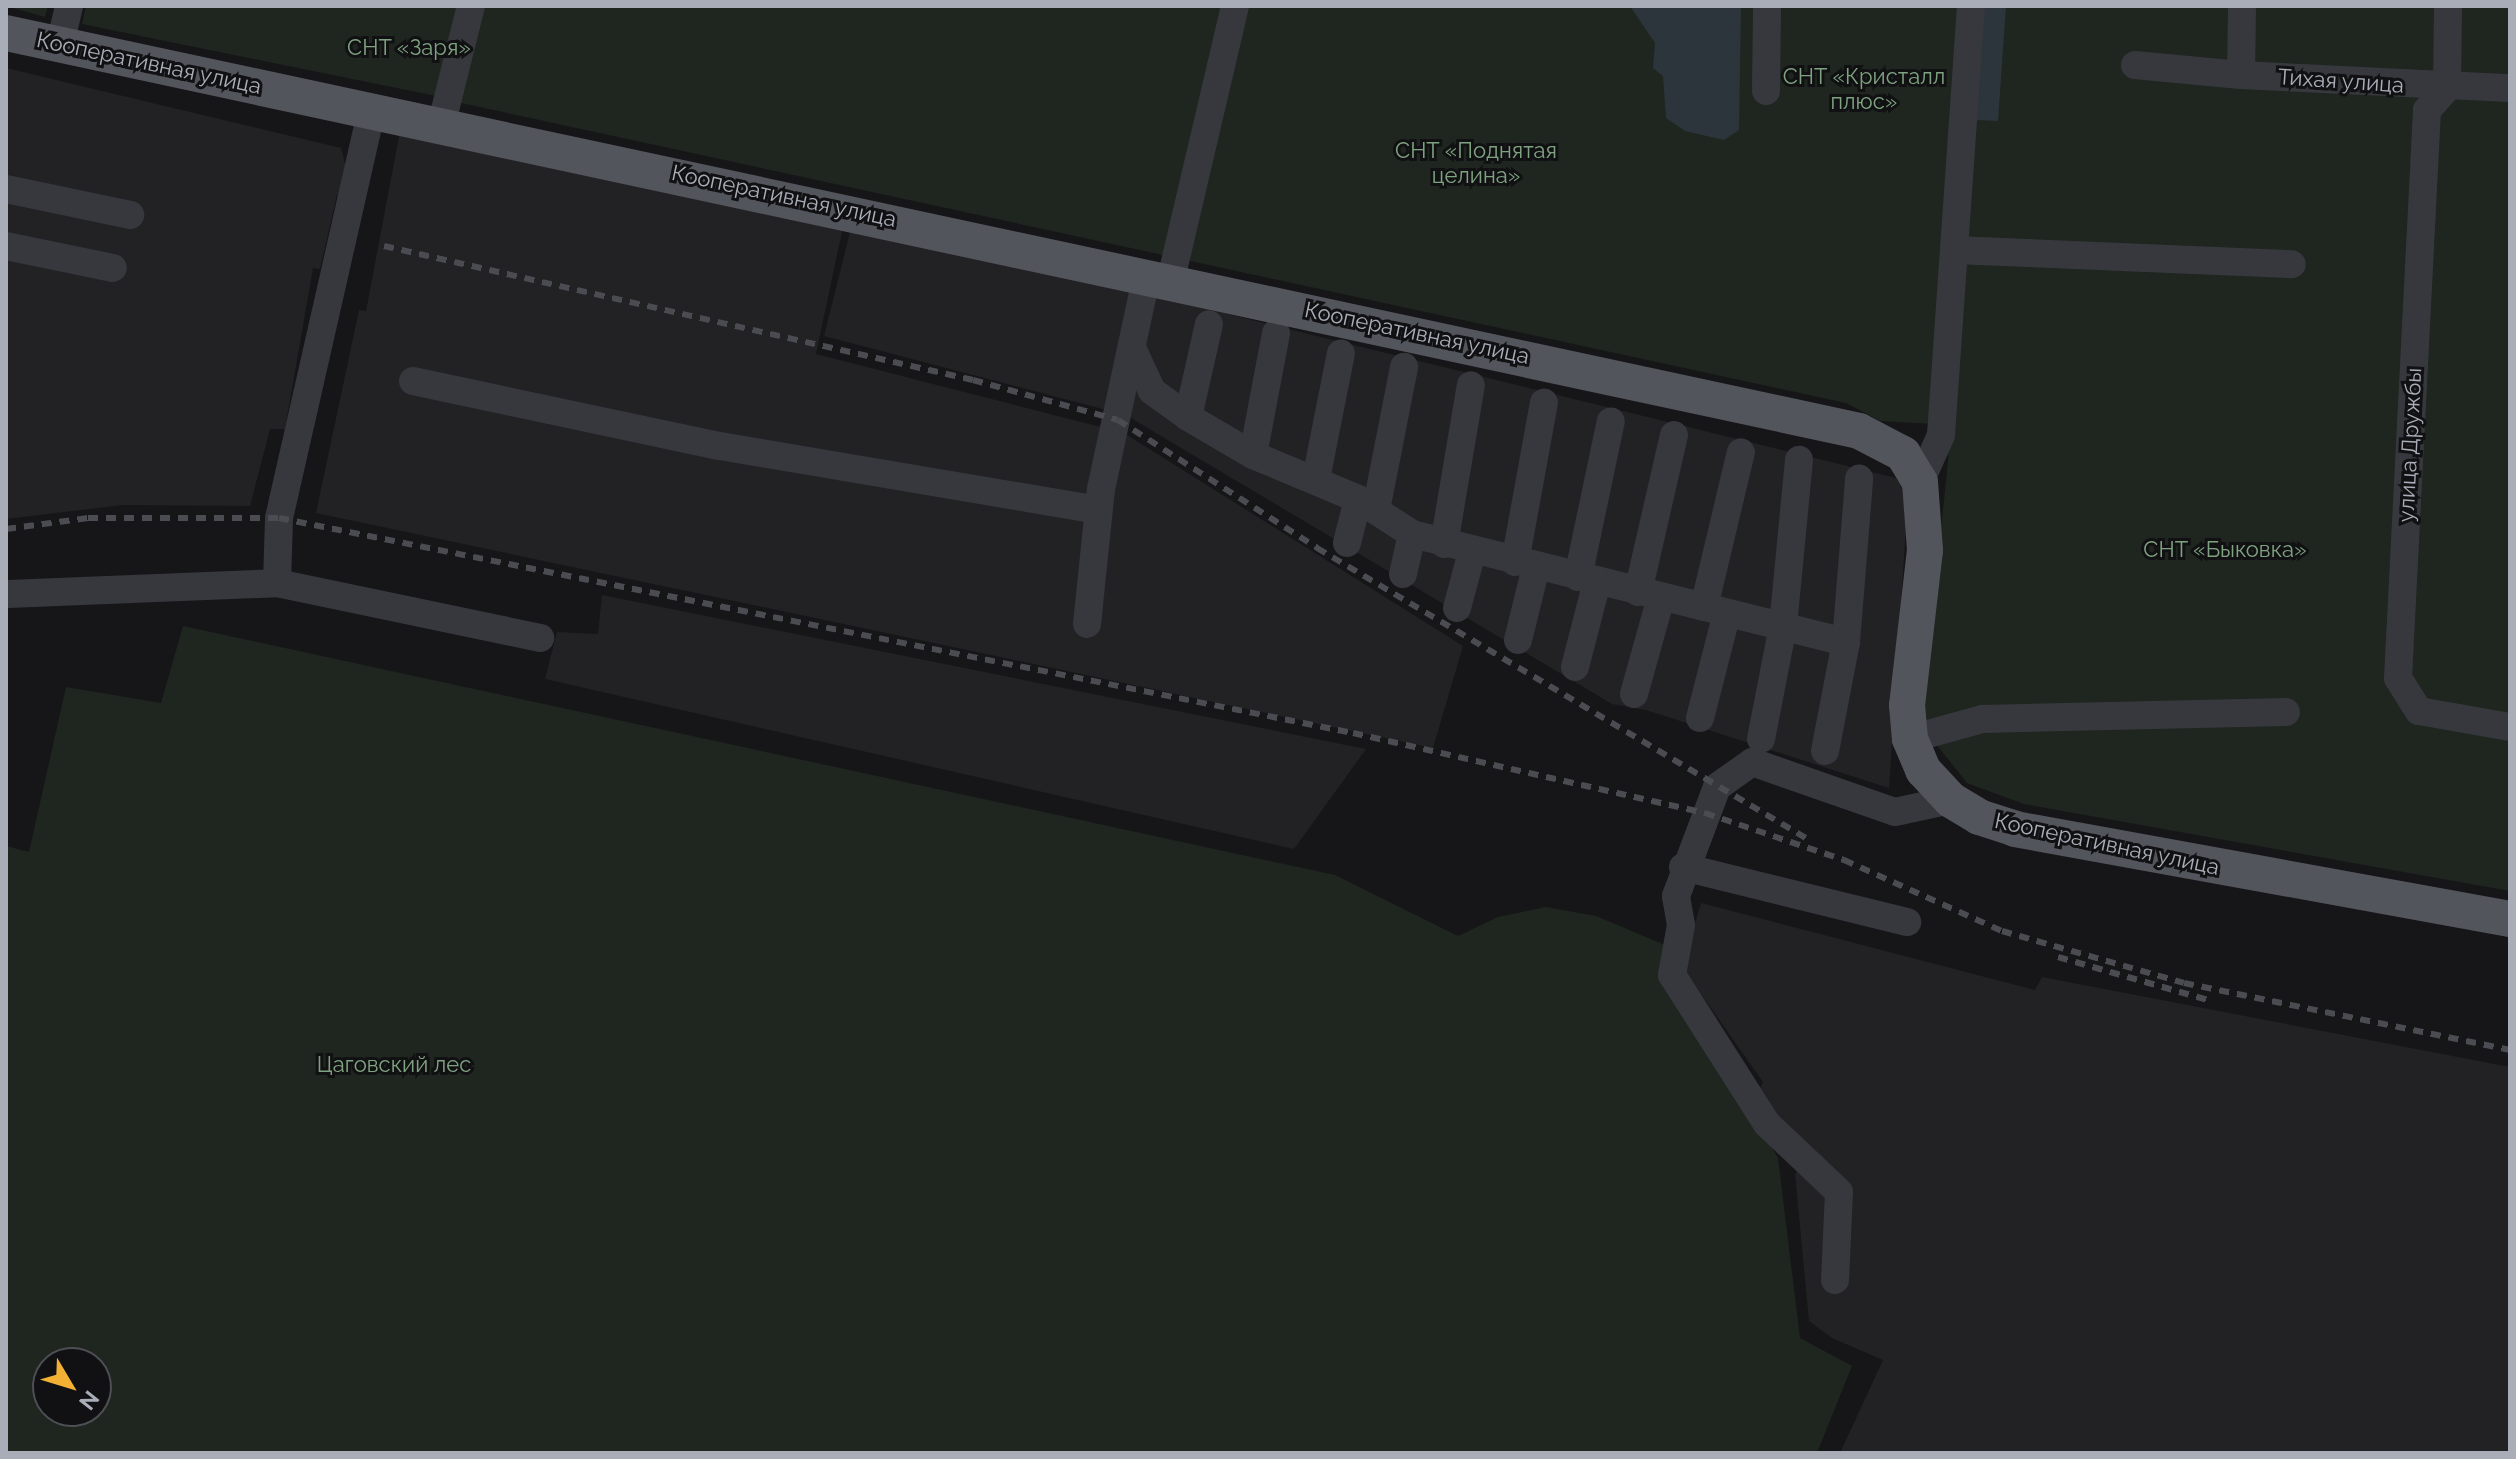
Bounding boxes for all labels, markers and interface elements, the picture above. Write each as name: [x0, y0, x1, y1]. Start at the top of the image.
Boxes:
street label: Кооперативная улица: [34, 26, 264, 100]
park label: СНТ «Заря»: [347, 35, 471, 61]
park label: СНТ «Кристалл плюс»: [1782, 63, 1946, 114]
street label: Тихая улица: [2277, 63, 2405, 99]
park label: СНТ «Поднятая целина»: [1395, 137, 1557, 188]
street label: Кооперативная улица: [669, 159, 899, 233]
street label: Кооперативная улица: [1302, 296, 1532, 370]
street label: улица Дружбы: [2393, 367, 2427, 523]
park label: СНТ «Быковка»: [2143, 537, 2307, 563]
street label: Кооперативная улица: [1992, 807, 2222, 881]
park label: Цаговский лес: [317, 1052, 471, 1078]
north arrow: [32, 1347, 112, 1427]
text: N: [74, 1386, 105, 1415]

